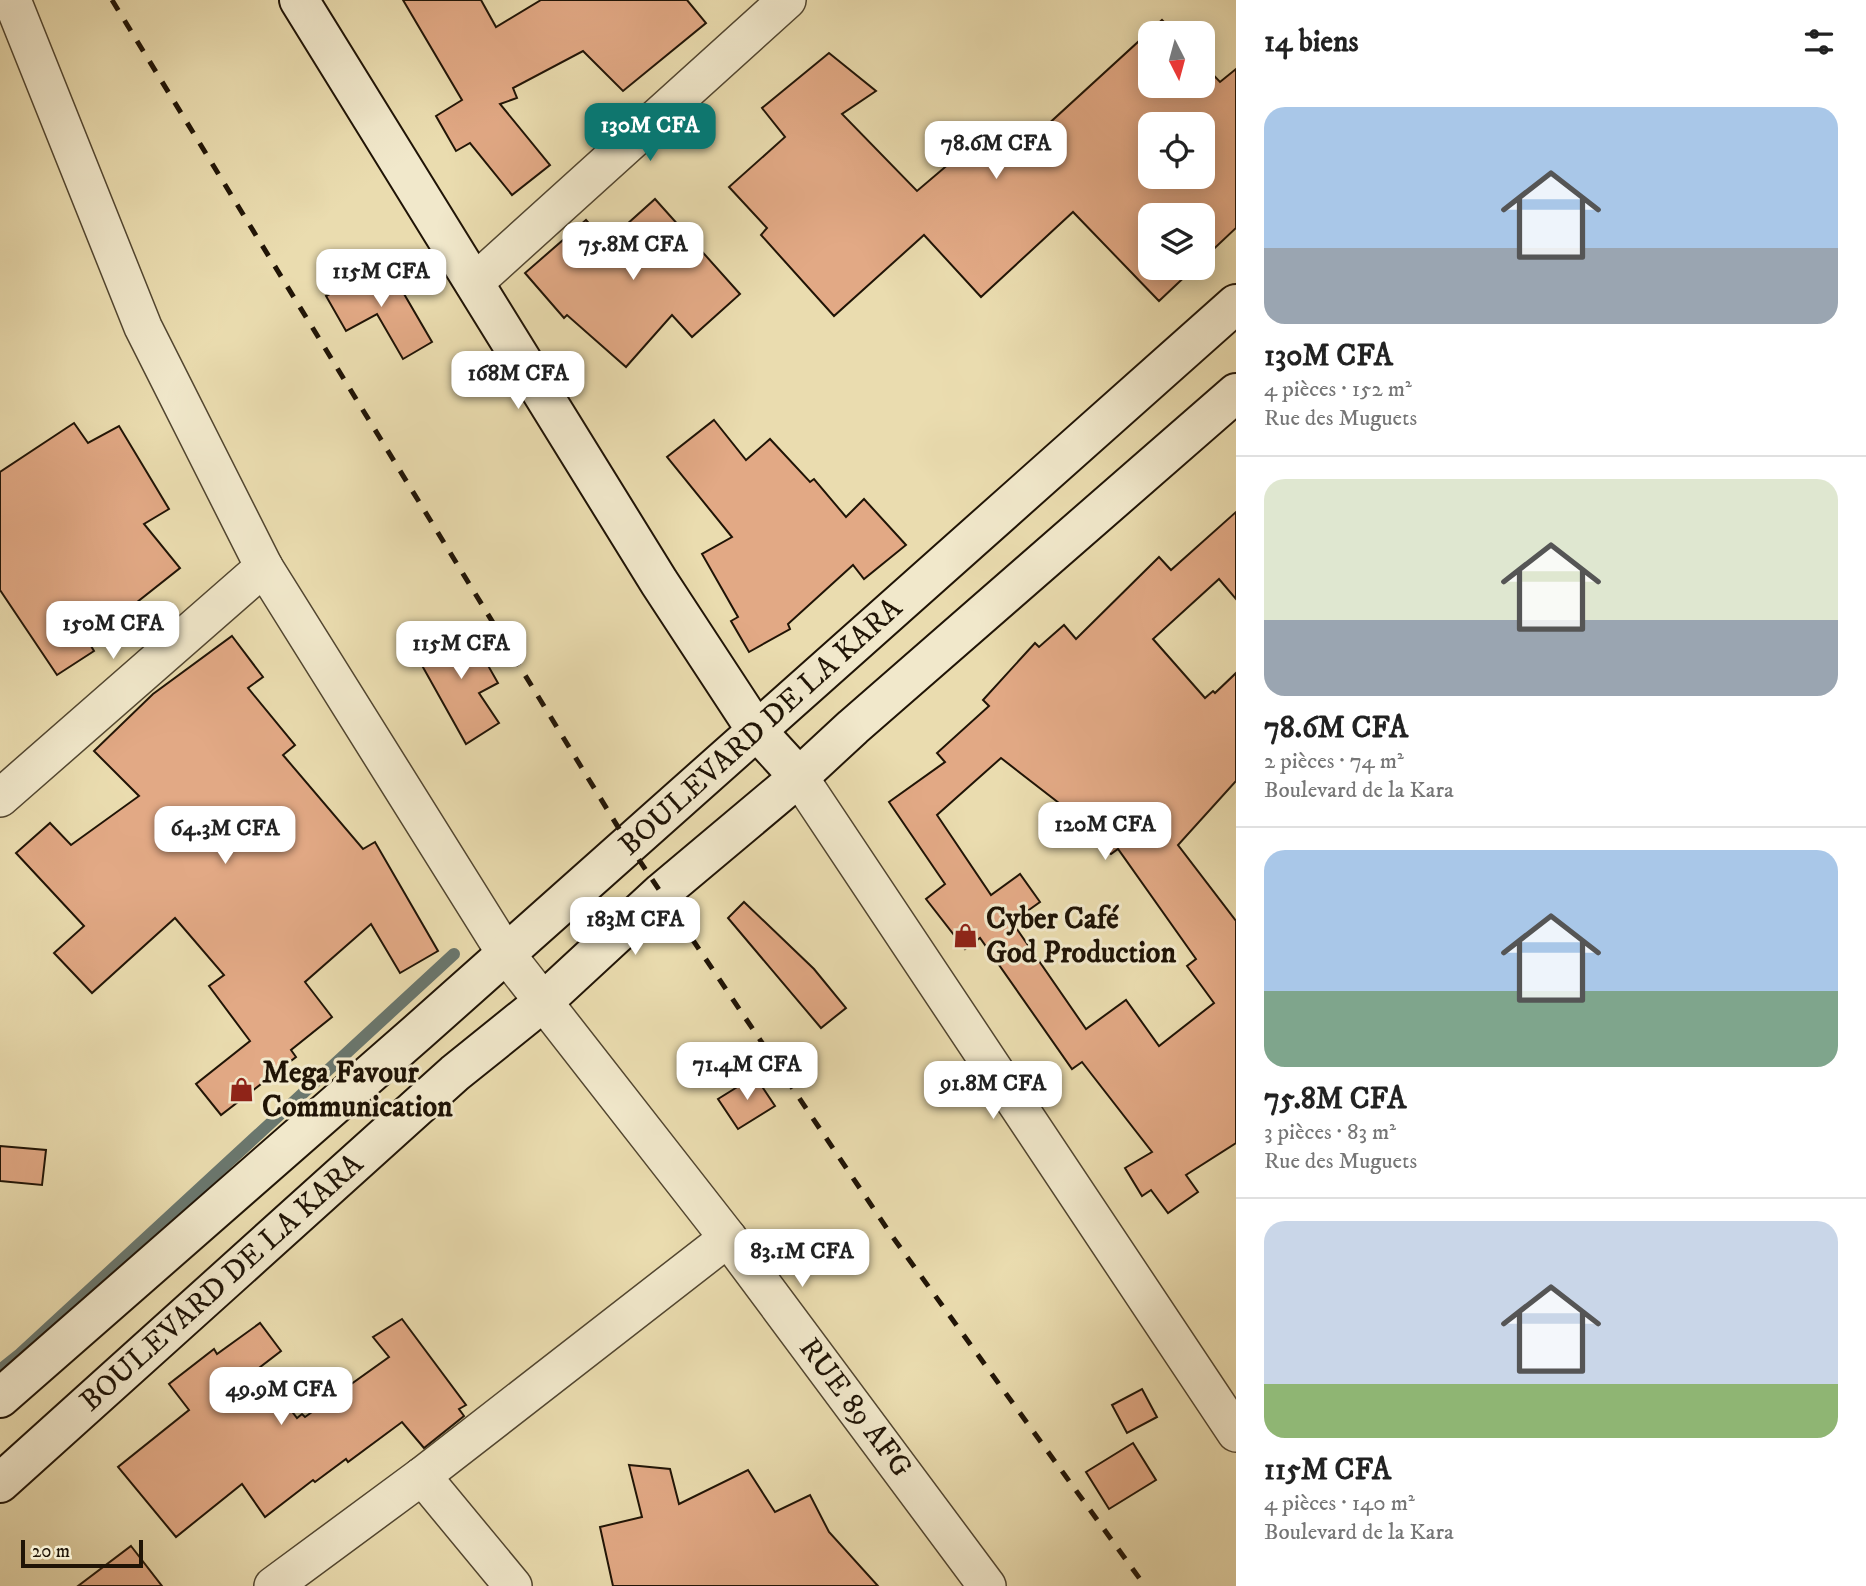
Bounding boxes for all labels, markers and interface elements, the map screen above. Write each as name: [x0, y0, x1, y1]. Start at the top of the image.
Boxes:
north arrow: [1138, 21, 1214, 98]
map controls: [1138, 21, 1215, 280]
icon: filters: [1800, 23, 1838, 61]
text: 14 biens: [1264, 24, 1359, 61]
pin: 130M CFA: [578, 104, 722, 163]
text: 130M CFA: [601, 111, 699, 140]
button: locate: [1138, 112, 1215, 189]
pin: 78.6M CFA: [916, 122, 1076, 181]
text: 78.6M CFA: [941, 129, 1051, 158]
icon: home: [1488, 152, 1614, 278]
button: layers: [1138, 203, 1215, 280]
pin: 75.8M CFA: [553, 222, 713, 282]
text: 75.8M CFA: [578, 230, 688, 259]
pin: 115M CFA: [309, 250, 453, 309]
text: 115M CFA: [332, 257, 430, 286]
text: 130M CFA: [1264, 338, 1393, 375]
pin: 168M CFA: [446, 352, 590, 411]
text: 168M CFA: [467, 359, 569, 388]
text: 4 pièces · 152 m²: [1264, 375, 1412, 404]
text: Rue des Muguets: [1264, 404, 1417, 433]
icon: home: [1488, 524, 1614, 650]
street label: BOULEVARD DE LA KARA: [612, 589, 911, 864]
pin: 150M CFA: [41, 602, 185, 661]
text: 150M CFA: [62, 609, 164, 638]
pin: 115M CFA: [389, 622, 533, 681]
text: 115M CFA: [412, 629, 510, 658]
text: 78.6M CFA: [1264, 710, 1408, 747]
text: 2 pièces · 74 m²: [1264, 747, 1404, 776]
text: Boulevard de la Kara: [1264, 776, 1454, 805]
pin: 120M CFA: [1033, 802, 1177, 862]
pin: 64.3M CFA: [145, 806, 305, 866]
text: 120M CFA: [1054, 810, 1156, 839]
text: 64.3M CFA: [170, 814, 280, 843]
icon: home: [1488, 895, 1614, 1021]
pin: 183M CFA: [563, 898, 707, 957]
place label: Cyber Café God Production: [986, 901, 1176, 972]
text: 183M CFA: [586, 905, 684, 934]
shop icon: Cyber Café God Production: [952, 922, 980, 950]
pin: 71.4M CFA: [667, 1042, 827, 1102]
text: 71.4M CFA: [693, 1050, 801, 1079]
place label: Mega Favour Communication: [262, 1055, 453, 1126]
pin: 91.8M CFA: [913, 1062, 1073, 1121]
text: 91.8M CFA: [940, 1069, 1046, 1098]
shop icon: Mega Favour Communication: [228, 1076, 256, 1104]
text: 75.8M CFA: [1264, 1081, 1406, 1118]
text: 3 pièces · 83 m²: [1264, 1118, 1396, 1147]
street label: BOULEVARD DE LA KARA: [73, 1145, 372, 1420]
text: Rue des Muguets: [1264, 1147, 1417, 1176]
pin: 83.1M CFA: [722, 1230, 882, 1289]
text: 83.1M CFA: [750, 1237, 854, 1266]
icon: home: [1488, 1266, 1614, 1392]
street label: RUE 89 AFG: [791, 1331, 920, 1485]
pin: 49.9M CFA: [201, 1368, 361, 1427]
text: 49.9M CFA: [225, 1375, 337, 1404]
text: 115M CFA: [1264, 1452, 1391, 1489]
text: 4 pièces · 140 m²: [1264, 1489, 1415, 1518]
text: Boulevard de la Kara: [1264, 1518, 1454, 1547]
scale bar: [21, 1537, 144, 1569]
text: 20 m: [32, 1540, 70, 1563]

